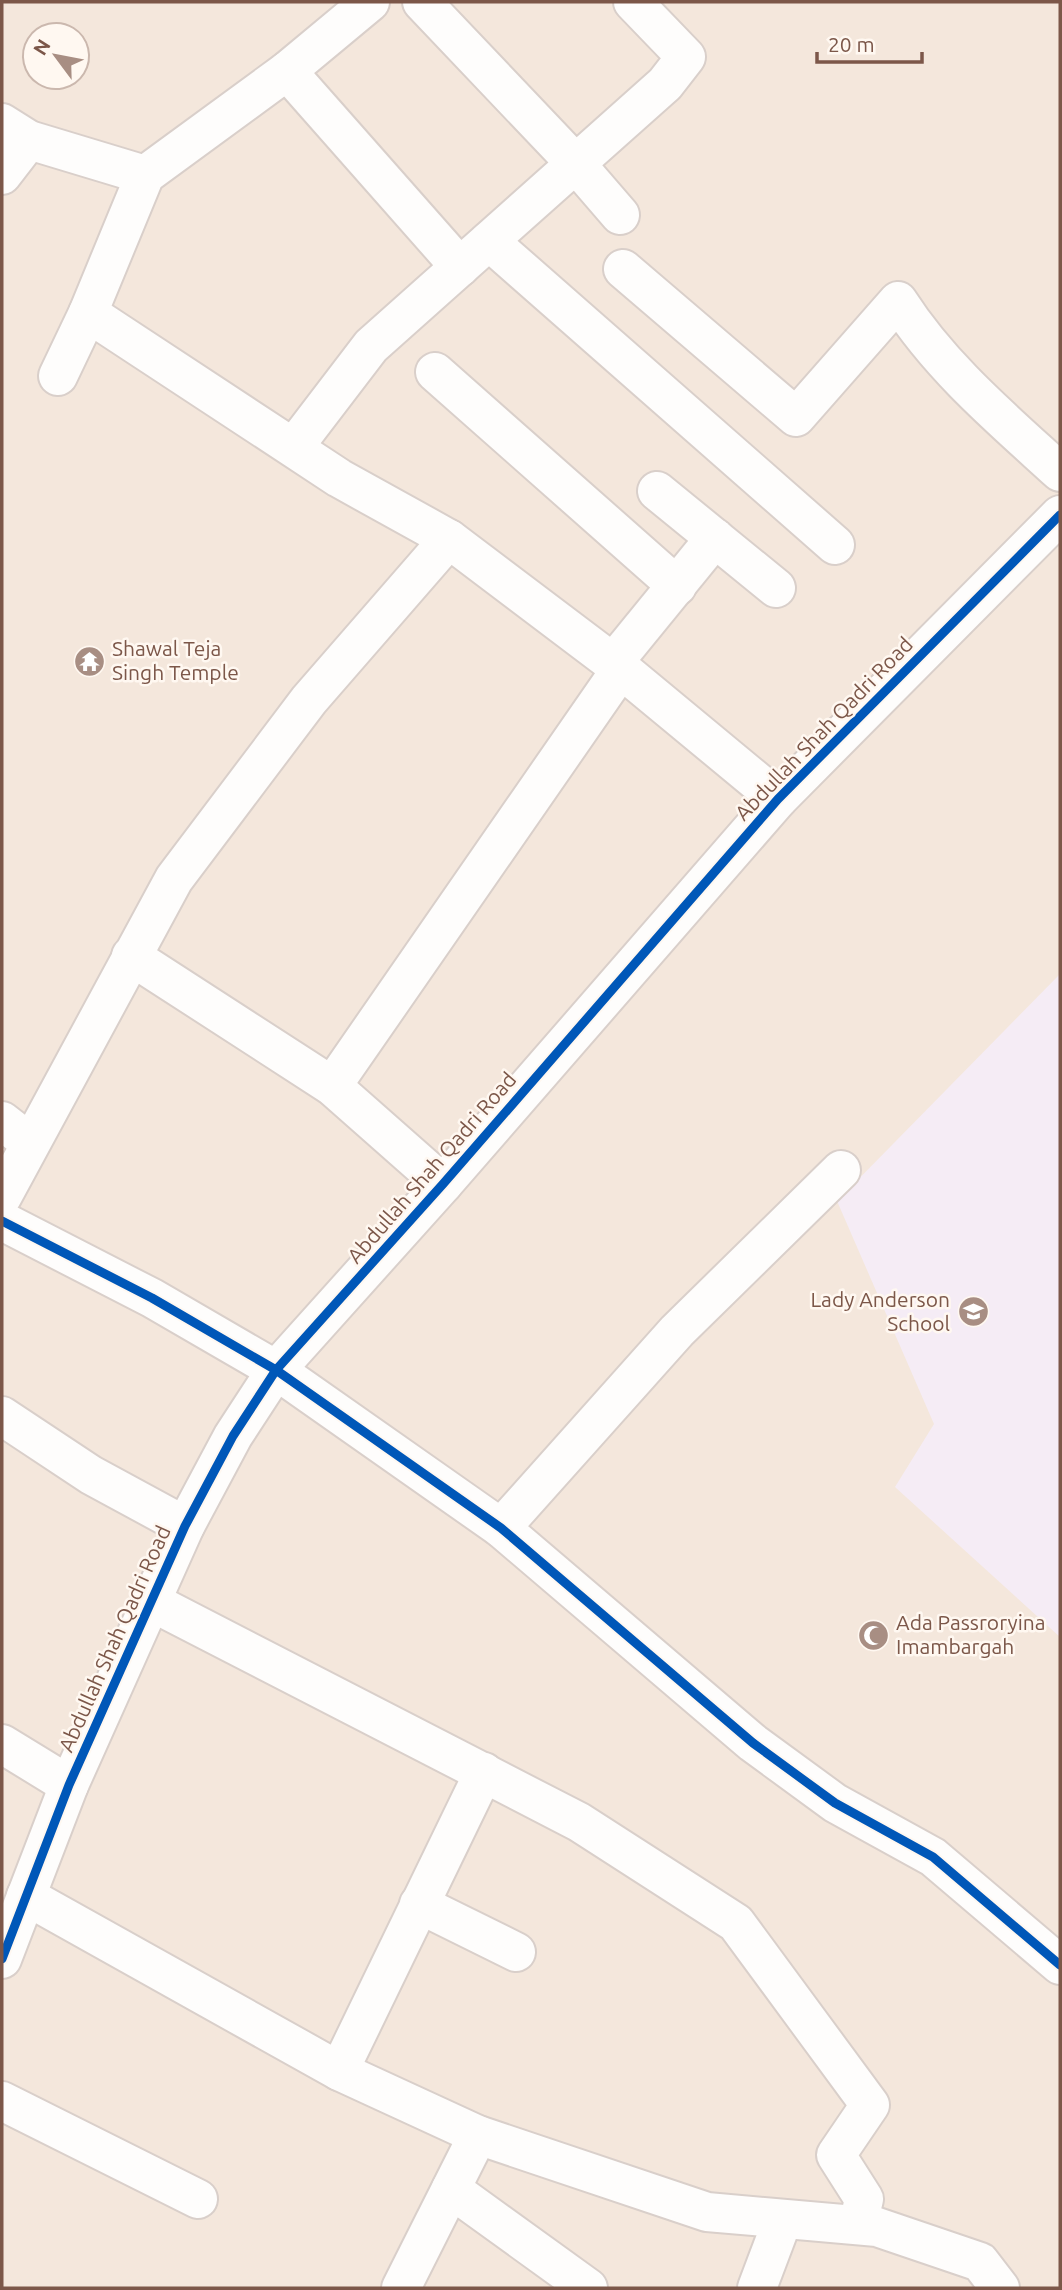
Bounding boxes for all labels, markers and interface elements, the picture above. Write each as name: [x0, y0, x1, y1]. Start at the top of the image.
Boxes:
north arrow: [21, 21, 91, 91]
scale bar: [817, 21, 922, 65]
text: 20 m: [828, 32, 875, 56]
text: N: [28, 35, 55, 59]
street label: Abdullah Shah Qadri Road: [730, 632, 917, 825]
place label: Shawal Teja Singh Temple: [112, 636, 239, 684]
temple icon: Shawal Teja Singh Temple: [72, 644, 106, 678]
street label: Abdullah Shah Qadri Road: [342, 1067, 521, 1268]
place label: Lady Anderson School: [810, 1287, 950, 1335]
school or university icon: Lady Anderson School: [956, 1295, 990, 1329]
street label: Abdullah Shah Qadri Road: [53, 1522, 175, 1755]
place label: Ada Passroryina Imambargah: [896, 1610, 1046, 1658]
mosque icon: Ada Passroryina Imambargah: [856, 1618, 890, 1652]

